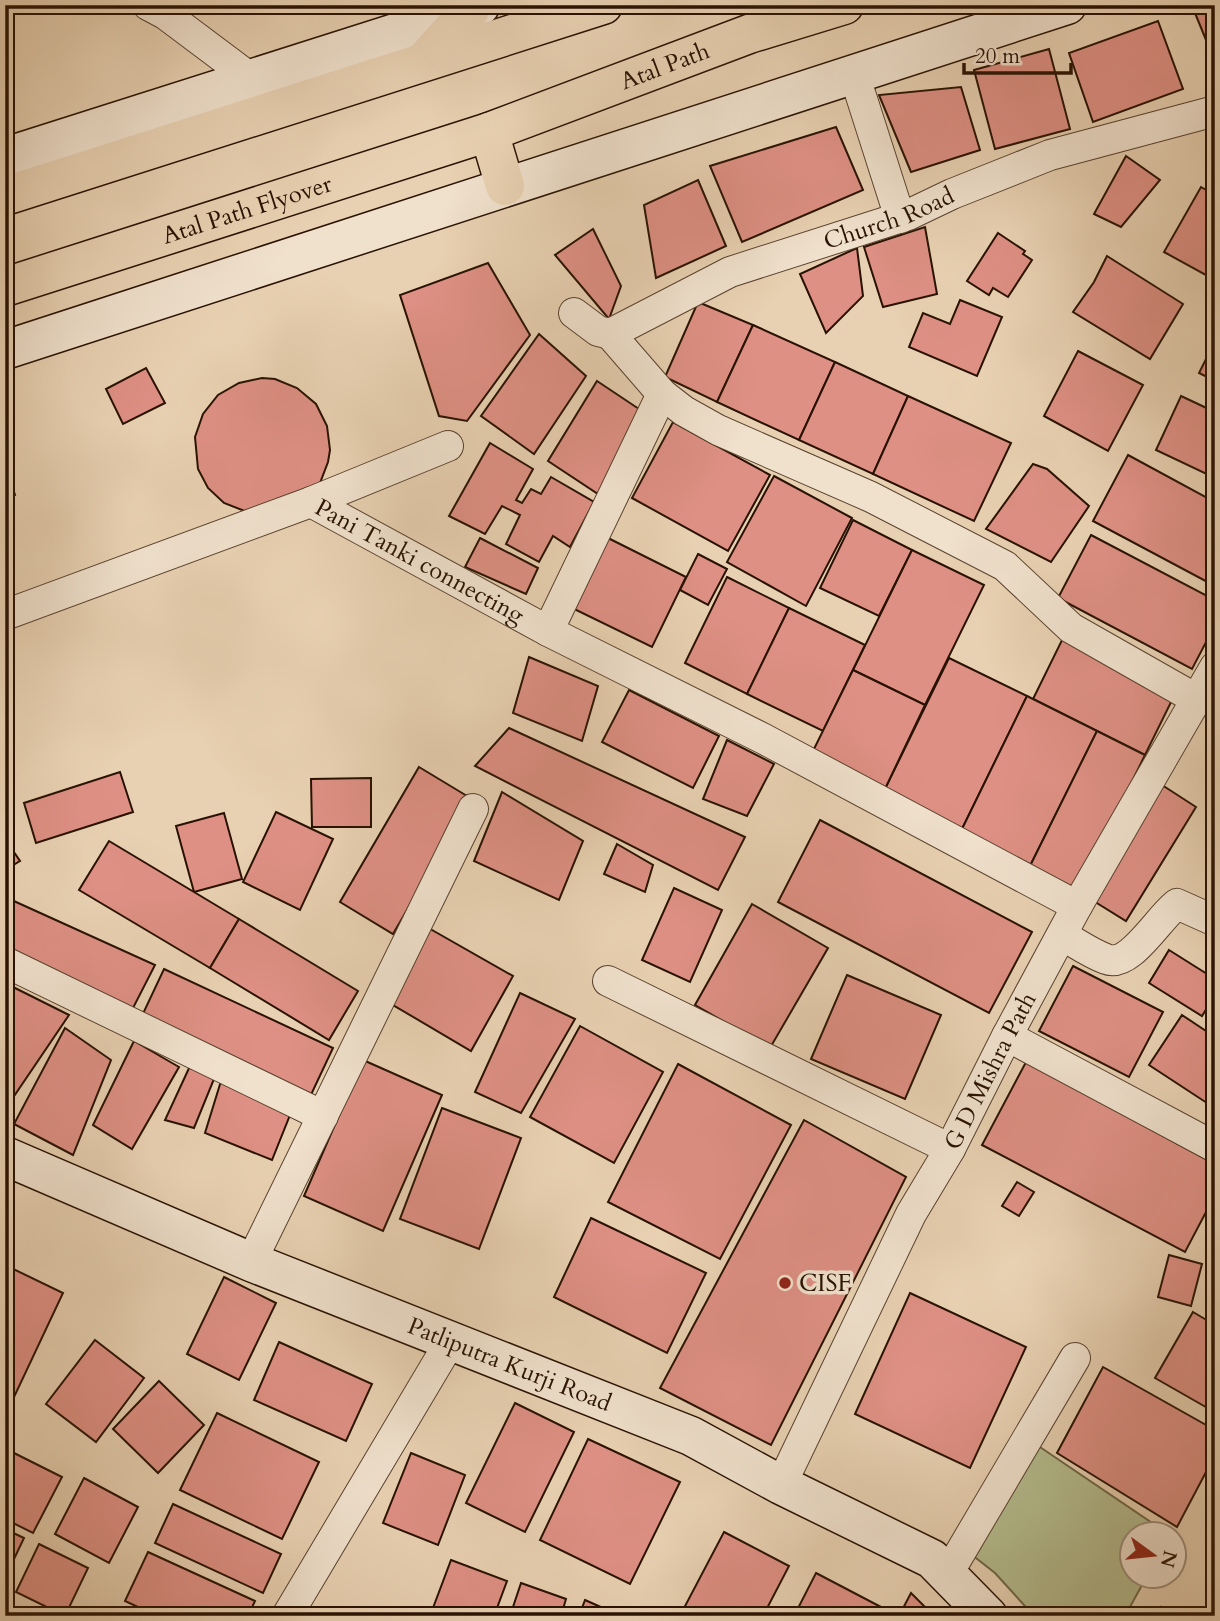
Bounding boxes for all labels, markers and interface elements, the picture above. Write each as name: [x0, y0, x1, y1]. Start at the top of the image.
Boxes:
scale bar: [964, 32, 1071, 76]
street label: Atal Path: [616, 34, 714, 98]
text: 20 m: [975, 42, 1020, 71]
street label: Atal Path Flyover: [158, 167, 336, 253]
street label: Church Road: [820, 179, 960, 258]
street label: Pani Tanki connecting: [309, 491, 530, 632]
street label: G D Mishra Path: [936, 987, 1044, 1156]
place label: CISF: [799, 1267, 851, 1300]
marker: CISF: [777, 1275, 793, 1291]
street label: Patliputra Kurji Road: [403, 1310, 616, 1420]
north arrow: [1118, 1520, 1188, 1590]
text: N: [1154, 1548, 1183, 1571]

